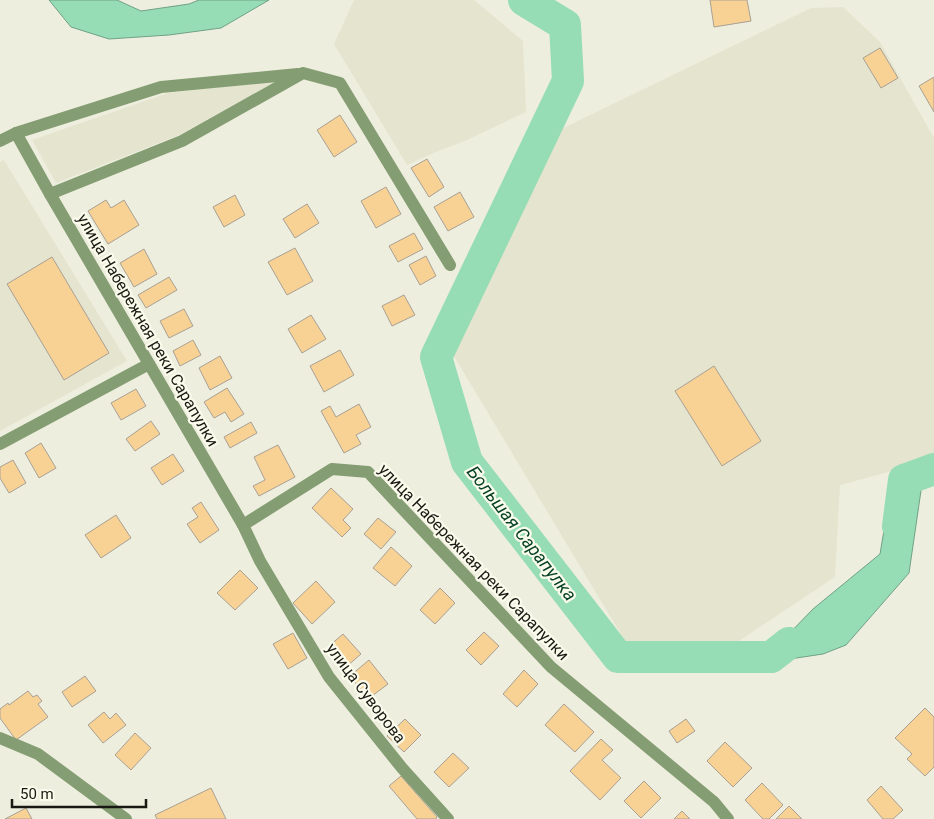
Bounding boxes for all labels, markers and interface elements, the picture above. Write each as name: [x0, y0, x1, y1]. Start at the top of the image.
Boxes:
street label: улица Набережная реки Сарапулки: [73, 210, 223, 450]
street label: улица Набережная реки Сарапулки: [375, 460, 573, 664]
water label: Большая Сарапулка: [463, 461, 581, 605]
street label: улица Суворова: [322, 639, 410, 747]
scale bar: [12, 776, 146, 808]
text: 50 m: [20, 785, 54, 803]

